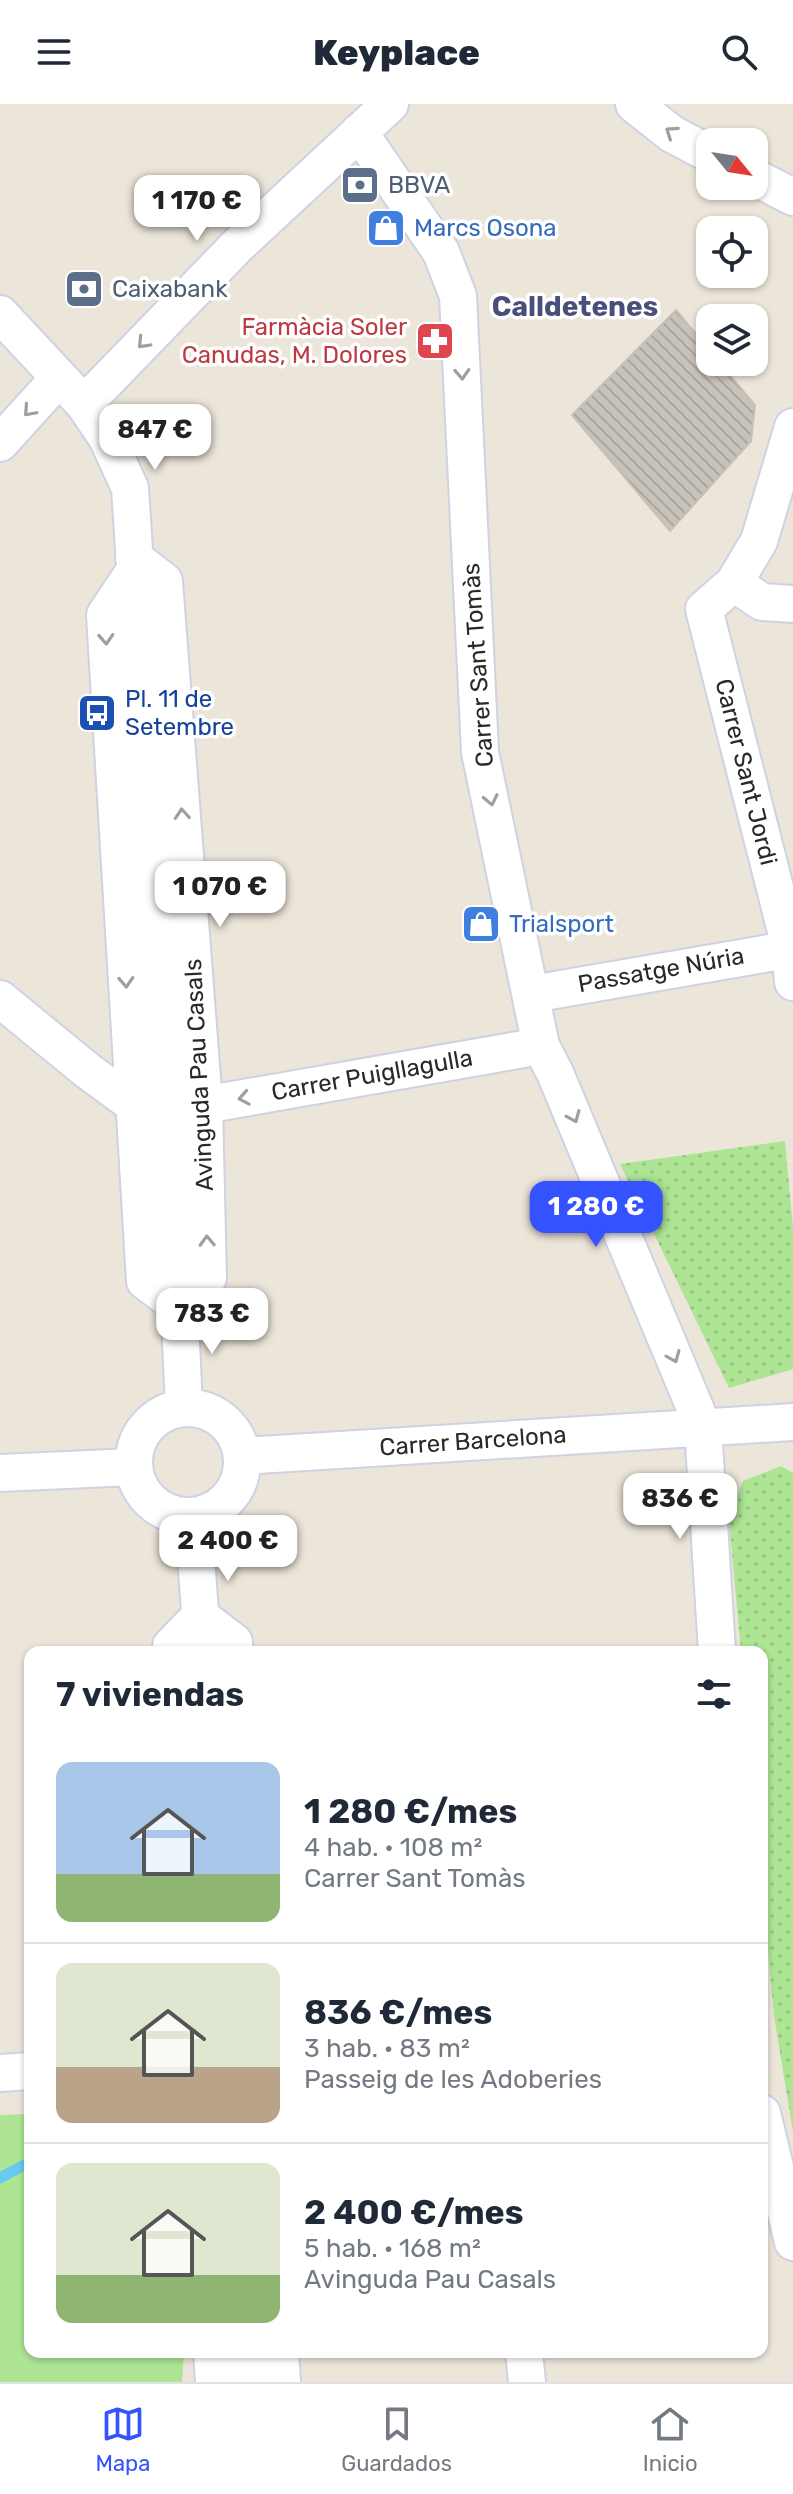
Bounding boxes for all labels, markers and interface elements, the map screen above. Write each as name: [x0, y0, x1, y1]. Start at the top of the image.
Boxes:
icon: menu: [32, 30, 76, 74]
icon: search: [717, 30, 761, 74]
text: Keyplace: [313, 31, 480, 74]
one-way arrow: [665, 126, 679, 141]
north arrow: [696, 128, 768, 200]
map controls: [696, 128, 768, 376]
bank icon: BBVA: [339, 164, 381, 206]
place label: BBVA: [388, 171, 450, 199]
pin: 1 170 €: [123, 175, 271, 243]
text: 1 170 €: [152, 185, 242, 216]
shop icon: Marcs Osona: [365, 207, 407, 249]
place label: Marcs Osona: [414, 214, 557, 242]
button: locate: [696, 216, 768, 288]
bank icon: Caixabank: [63, 268, 105, 310]
place label: Caixabank: [112, 275, 228, 303]
district label: Calldetenes: [492, 290, 658, 323]
button: layers: [696, 304, 768, 376]
place label: Farmàcia Soler Canudas, M. Dolores: [182, 313, 407, 369]
pharmacy icon: Farmàcia Soler Canudas, M. Dolores: [414, 320, 456, 362]
one-way arrow: [138, 333, 152, 348]
one-way arrow: [454, 368, 471, 381]
one-way arrow: [25, 401, 39, 416]
pin: 847 €: [99, 404, 211, 472]
text: 847 €: [117, 414, 193, 445]
street label: Carrer Sant Tomàs: [457, 562, 499, 768]
one-way arrow: [98, 633, 115, 646]
street label: Carrer Sant Jordi: [709, 676, 783, 868]
place label: Pl. 11 de Setembre: [125, 685, 234, 741]
bus stop icon: Pl. 11 de Setembre: [76, 692, 118, 734]
one-way arrow: [482, 793, 499, 807]
one-way arrow: [173, 807, 190, 820]
pin: 1 070 €: [146, 861, 294, 929]
text: 1 070 €: [173, 871, 267, 902]
shop icon: Trialsport: [460, 903, 502, 945]
place label: Trialsport: [509, 910, 614, 938]
street label: Passatge Núria: [576, 942, 746, 998]
street label: Avinguda Pau Casals: [179, 958, 219, 1192]
one-way arrow: [117, 976, 134, 989]
street label: Carrer Puigllagulla: [269, 1044, 475, 1106]
one-way arrow: [237, 1089, 251, 1106]
one-way arrow: [564, 1109, 580, 1123]
pin: 1 280 €: [522, 1181, 670, 1249]
text: 1 280 €: [548, 1191, 644, 1222]
one-way arrow: [199, 1234, 216, 1247]
pin: 783 €: [156, 1288, 268, 1356]
text: 783 €: [174, 1298, 250, 1329]
one-way arrow: [664, 1349, 680, 1363]
street label: Carrer Barcelona: [379, 1420, 567, 1462]
pin: 836 €: [624, 1473, 736, 1541]
text: 836 €: [641, 1483, 719, 1514]
pin: 2 400 €: [154, 1515, 302, 1583]
text: 2 400 €: [177, 1525, 279, 1556]
icon: filters: [692, 1672, 736, 1716]
text: 7 viviendas: [56, 1674, 244, 1715]
text: 1 280 €/mes: [304, 1791, 517, 1832]
icon: home: [120, 1794, 216, 1890]
text: 4 hab. · 108 m²: [304, 1832, 482, 1863]
text: Carrer Sant Tomàs: [304, 1863, 526, 1894]
text: 836 €/mes: [304, 1992, 492, 2033]
icon: home: [120, 1995, 216, 2091]
text: 3 hab. · 83 m²: [304, 2033, 470, 2064]
text: Passeig de les Adoberies: [304, 2064, 602, 2095]
text: 2 400 €/mes: [304, 2192, 524, 2233]
icon: home: [120, 2195, 216, 2291]
text: 5 hab. · 168 m²: [304, 2233, 481, 2264]
text: Avinguda Pau Casals: [304, 2264, 556, 2295]
tab: Mapa: [95, 2402, 150, 2477]
tab: Guardados: [341, 2402, 452, 2477]
tab: Inicio: [643, 2402, 698, 2477]

